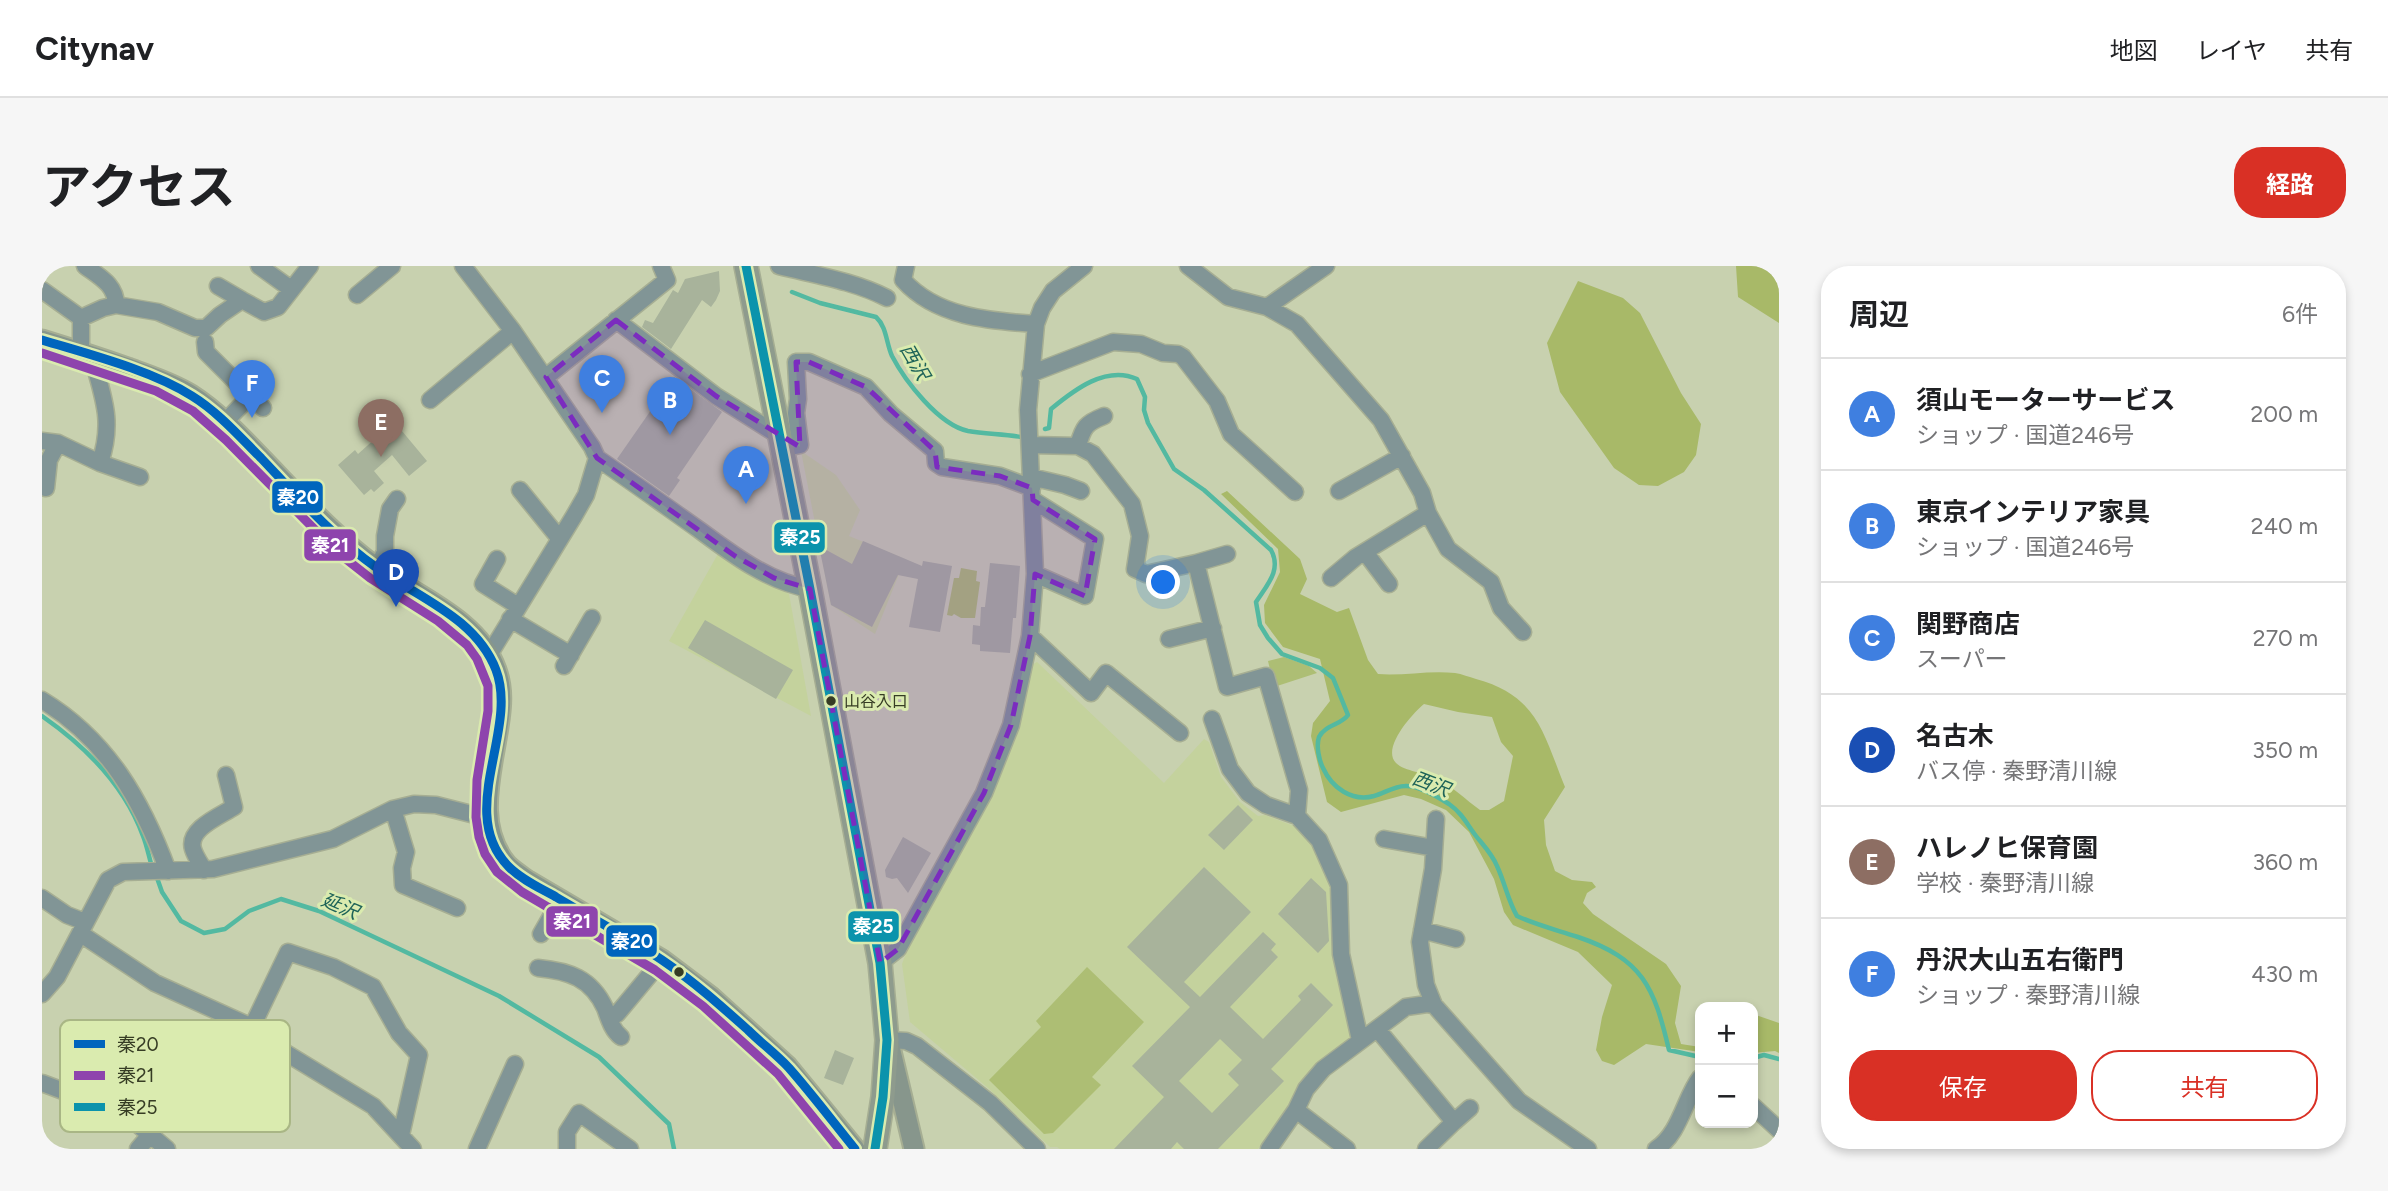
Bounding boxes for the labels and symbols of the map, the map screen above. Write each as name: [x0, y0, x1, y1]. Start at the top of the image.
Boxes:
water label: 西沢: [896, 340, 936, 387]
pin: C: [579, 355, 625, 413]
pin: F: [229, 360, 275, 418]
pin: B: [647, 377, 693, 435]
pin: E: [358, 399, 404, 457]
pin: A: [723, 446, 769, 504]
line badge: 秦20: [271, 480, 324, 514]
text: 秦20: [277, 486, 319, 509]
line badge: 秦25: [773, 521, 826, 554]
text: 秦25: [779, 526, 821, 549]
line badge: 秦21: [303, 528, 357, 562]
text: 秦21: [311, 534, 349, 557]
pin: D: [373, 549, 419, 607]
your location: [1146, 565, 1180, 599]
place label: 山谷入口: [844, 692, 908, 711]
marker: 山谷入口: [824, 694, 838, 708]
water label: 西沢: [1409, 766, 1456, 803]
water label: 延沢: [318, 888, 365, 925]
line badge: 秦21: [545, 905, 599, 938]
text: 秦21: [553, 910, 591, 933]
line badge: 秦25: [847, 910, 900, 943]
text: 秦25: [852, 915, 894, 938]
line badge: 秦20: [605, 924, 658, 958]
text: 秦20: [611, 930, 653, 953]
unlabelled marker: [672, 965, 686, 979]
legend: [60, 1020, 290, 1132]
text: 秦20: [117, 1033, 159, 1056]
text: 秦21: [117, 1064, 154, 1087]
text: 秦25: [117, 1096, 158, 1119]

